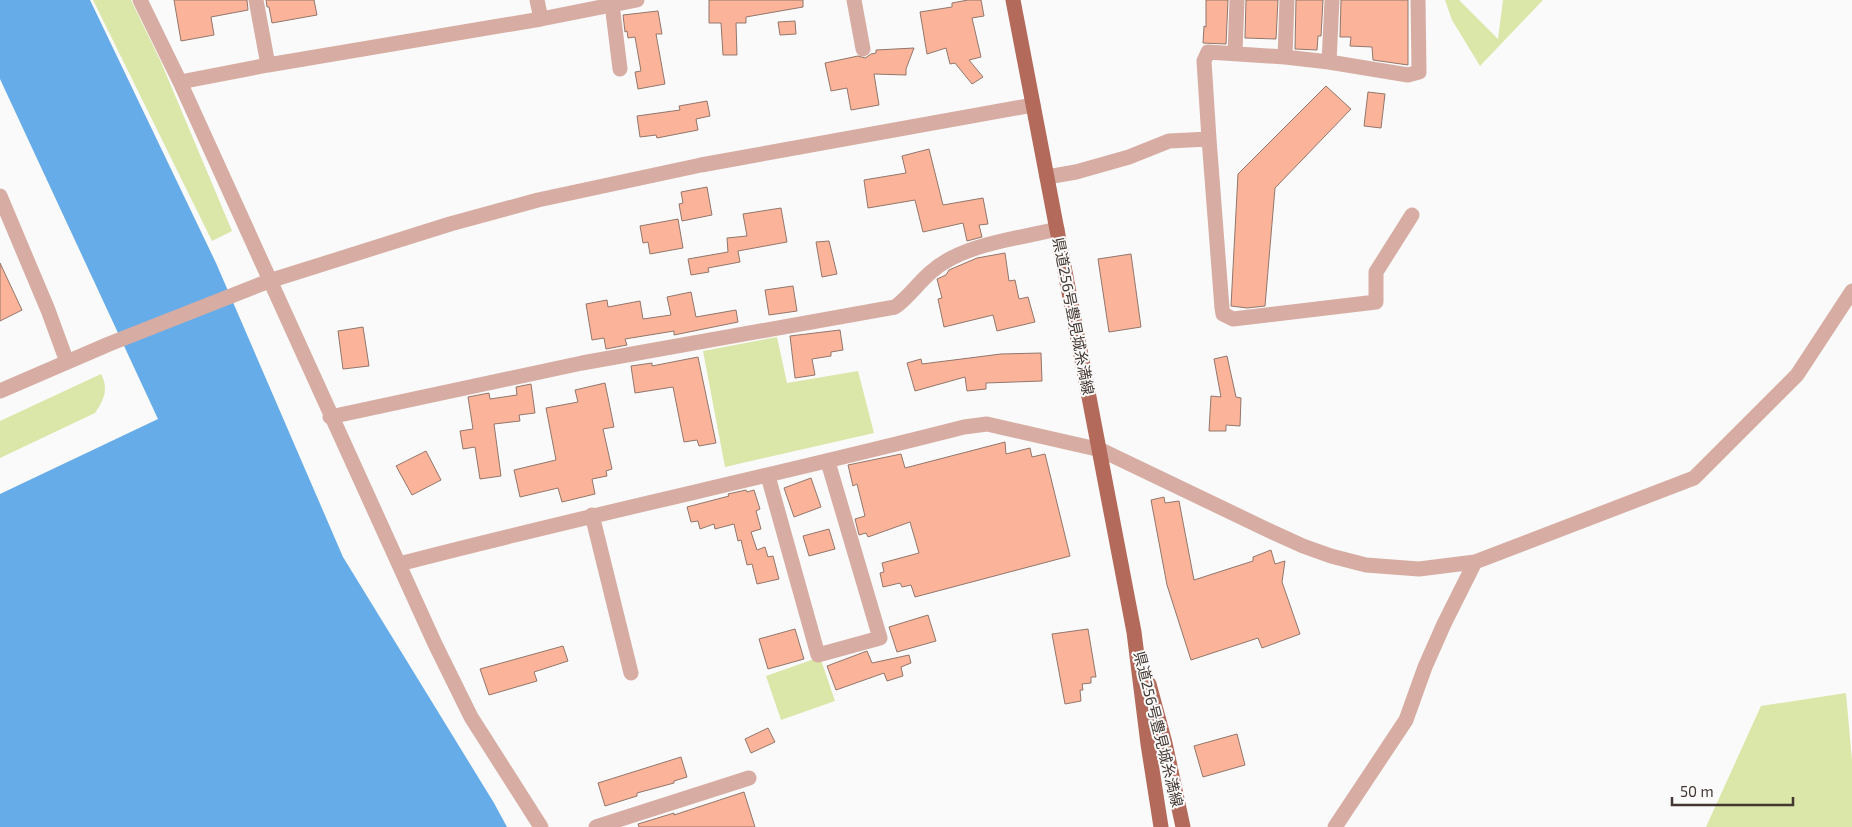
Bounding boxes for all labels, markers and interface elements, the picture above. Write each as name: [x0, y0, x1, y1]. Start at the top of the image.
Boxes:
street label: 県道256号豊見城糸満線: [1050, 236, 1098, 396]
street label: 県道256号豊見城糸満線: [1131, 649, 1187, 809]
scale bar: [1672, 774, 1793, 806]
text: 50 m: [1680, 782, 1714, 800]

